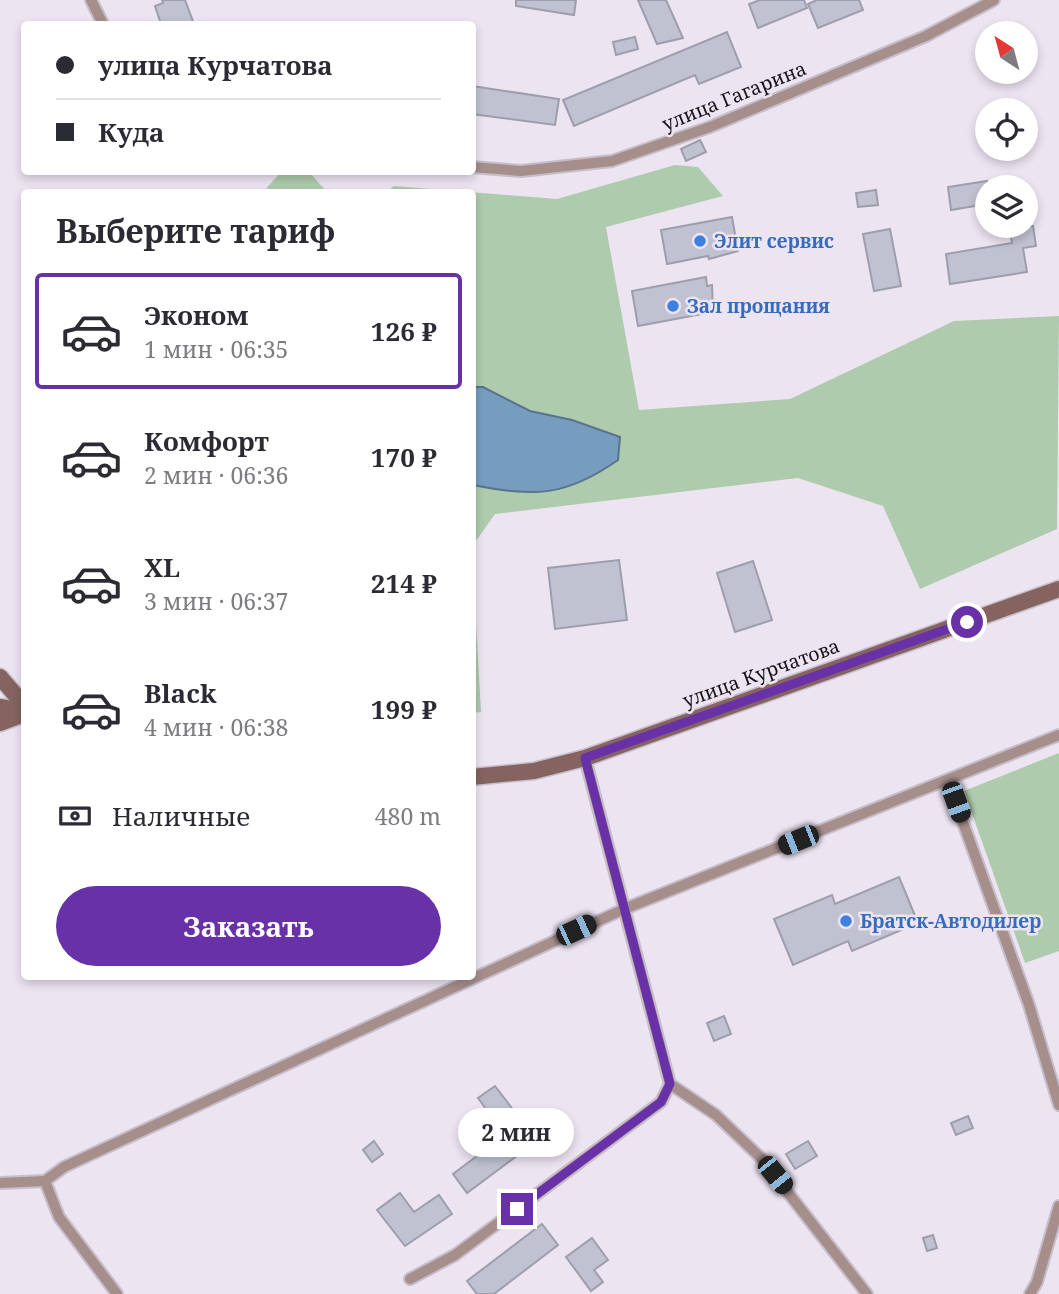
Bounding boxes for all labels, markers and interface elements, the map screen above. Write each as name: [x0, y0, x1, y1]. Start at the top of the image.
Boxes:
north arrow: [975, 21, 1038, 84]
map controls: [975, 21, 1038, 238]
text: улица Курчатова: [98, 47, 333, 83]
street label: улица Гагарина: [658, 55, 810, 137]
button: locate: [975, 98, 1038, 161]
text: Куда: [98, 114, 164, 150]
button: layers: [975, 175, 1038, 238]
text: Выберите тариф: [56, 209, 335, 252]
place label: Элит сервис: [714, 228, 834, 254]
marker: Элит сервис: [692, 233, 708, 249]
place label: Зал прощания: [687, 293, 830, 319]
text: Эконом: [144, 297, 248, 333]
marker: Зал прощания: [665, 298, 681, 314]
icon: car: [60, 300, 123, 363]
text: 126 ₽: [371, 313, 437, 349]
text: 1 мин · 06:35: [144, 333, 288, 365]
text: Комфорт: [144, 423, 269, 459]
icon: car: [60, 426, 123, 489]
text: 170 ₽: [371, 439, 437, 475]
text: 2 мин · 06:36: [144, 459, 288, 491]
text: XL: [144, 549, 180, 585]
icon: car: [60, 552, 123, 615]
text: 214 ₽: [371, 565, 437, 601]
text: 3 мин · 06:37: [144, 585, 288, 617]
route start: [951, 606, 983, 638]
street label: улица Курчатова: [679, 633, 843, 713]
text: Black: [144, 675, 217, 711]
icon: car: [60, 678, 123, 741]
text: 199 ₽: [371, 691, 437, 727]
text: 4 мин · 06:38: [144, 711, 288, 743]
car: [939, 779, 974, 825]
icon: cash: [56, 797, 94, 835]
text: Наличные: [112, 798, 250, 834]
text: 480 m: [375, 800, 441, 832]
car: [775, 822, 822, 858]
button: Заказать: [56, 886, 441, 966]
place label: Братск-Автодилер: [860, 908, 1041, 934]
car: [553, 912, 600, 948]
marker: Братск-Автодилер: [838, 913, 854, 929]
callout: 2 мин: [459, 1108, 575, 1156]
text: 2 мин: [481, 1116, 551, 1148]
car: [754, 1152, 797, 1198]
route end: [501, 1193, 533, 1225]

